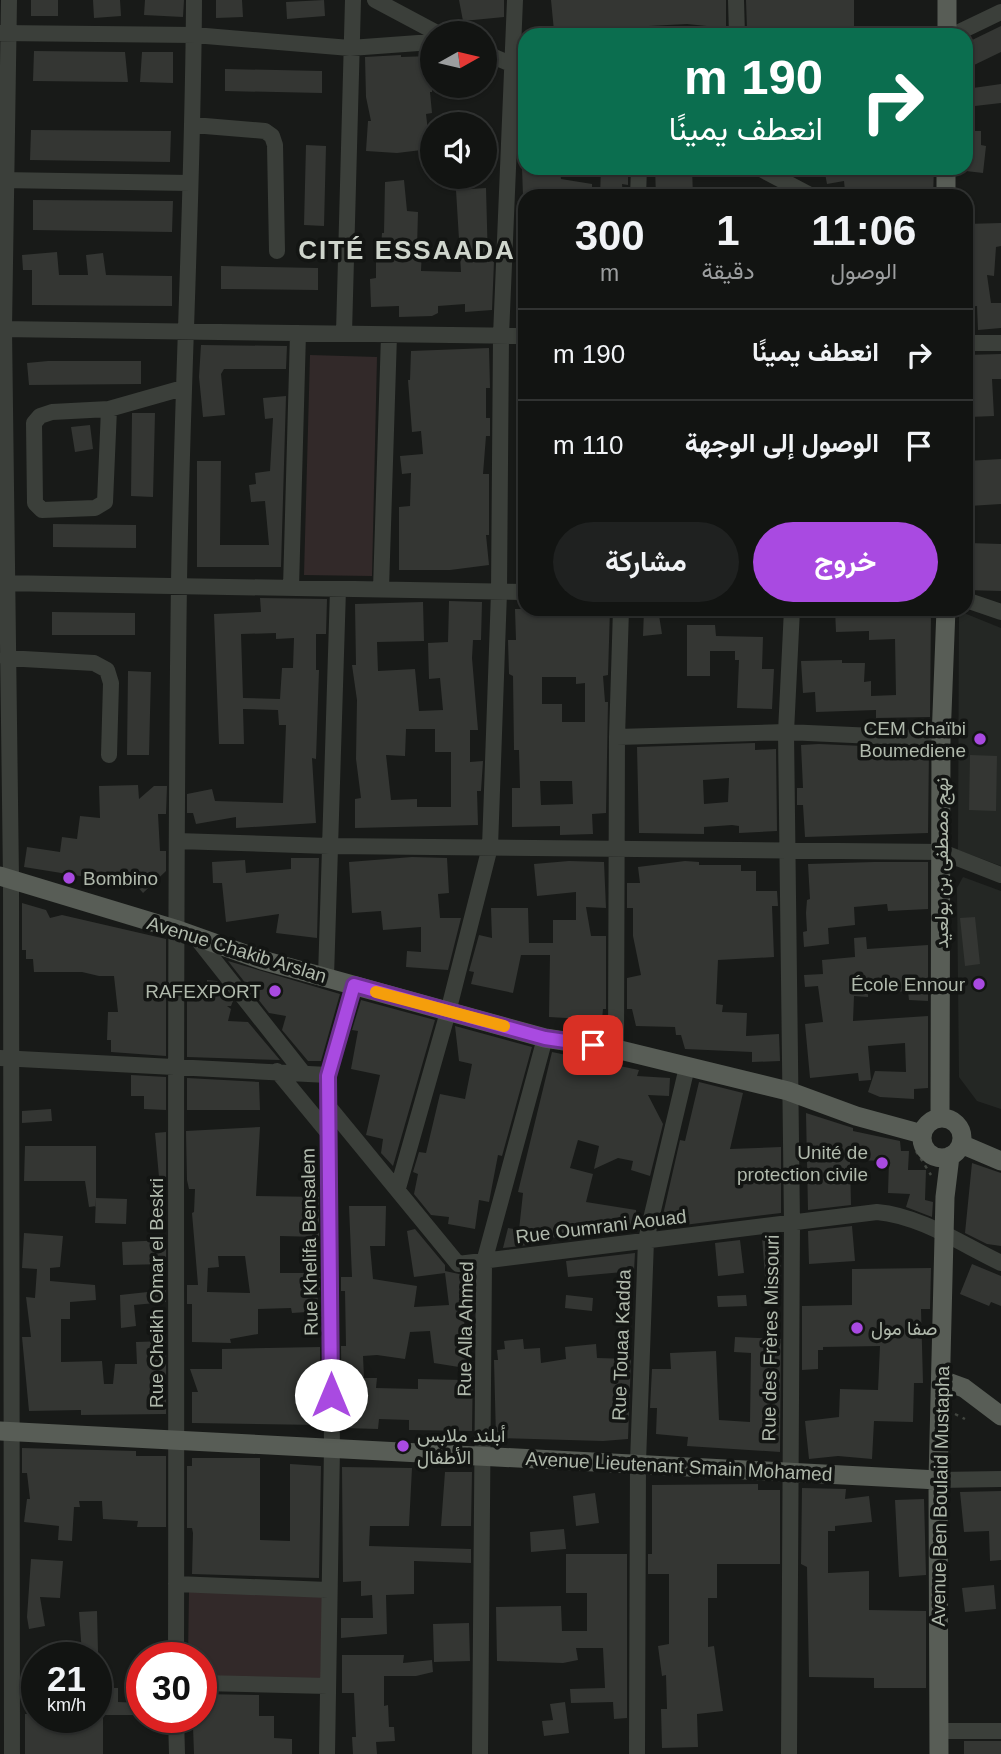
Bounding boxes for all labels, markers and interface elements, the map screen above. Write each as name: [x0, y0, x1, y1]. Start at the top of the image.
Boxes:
north arrow: [420, 21, 497, 98]
map controls: [420, 21, 497, 189]
text: 190 m: [684, 50, 823, 104]
icon: right: [847, 56, 938, 147]
text: انعطف يمينًا: [669, 111, 823, 147]
button: sound: [420, 112, 497, 189]
text: 1: [716, 207, 740, 254]
text: 11:06: [811, 207, 916, 254]
text: 300: [575, 212, 645, 259]
district label: CITÉ ESSAADA: [298, 235, 516, 265]
text: دقيقة: [701, 258, 755, 284]
text: الوصول: [831, 258, 897, 284]
text: m: [600, 260, 619, 286]
icon: right: [900, 336, 938, 374]
text: انعطف يمينًا: [752, 337, 879, 367]
text: 190 m: [553, 339, 625, 369]
icon: arrive: [900, 427, 938, 465]
text: الوصول إلى الوجهة: [685, 428, 879, 458]
text: 110 m: [553, 430, 623, 460]
button: مشاركة: [553, 522, 739, 602]
button: خروج: [753, 522, 938, 602]
place label: CEM Chaïbi Boumediene: [859, 718, 966, 761]
marker: CEM Chaïbi Boumediene: [972, 731, 988, 747]
street label: نهج مصطفى بن بولعيد: [931, 777, 955, 949]
place label: Bombino: [83, 868, 158, 889]
marker: Bombino: [61, 870, 77, 886]
street label: Avenue Chakib Arslan: [145, 912, 329, 987]
place label: École Ennour: [851, 974, 966, 995]
marker: École Ennour: [971, 976, 987, 992]
place label: RAFEXPORT: [145, 981, 261, 1002]
marker: RAFEXPORT: [267, 983, 283, 999]
pin: [563, 1015, 623, 1075]
icon: arrive: [574, 1026, 612, 1064]
place label: Unité de protection civile: [737, 1142, 868, 1185]
street label: Rue Khelifa Bensalem: [297, 1148, 322, 1336]
marker: Unité de protection civile: [874, 1155, 890, 1171]
street label: Rue Cheikh Omar el Beskri: [146, 1178, 167, 1408]
street label: Rue Oumrani Aouad: [514, 1206, 688, 1247]
street label: Rue des Frères Missouri: [758, 1234, 783, 1442]
street label: Rue Alla Ahmed: [454, 1261, 477, 1397]
street label: Rue Touaa Kadda: [608, 1268, 635, 1421]
place label: صفا مول: [871, 1318, 937, 1340]
marker: صفا مول: [849, 1320, 865, 1336]
position arrow: [294, 1358, 368, 1432]
street label: Avenue Ben Boulaid Mustapha: [928, 1365, 953, 1626]
place label: أبلند ملابس اﻷطفال: [417, 1425, 506, 1469]
marker: أبلند ملابس اﻷطفال: [395, 1438, 411, 1454]
street label: Avenue Lieutenant Smain Mohamed: [525, 1448, 833, 1485]
speed limit sign: 30: [126, 1642, 217, 1733]
text: 21: [47, 1659, 86, 1698]
text: km/h: [47, 1695, 86, 1715]

